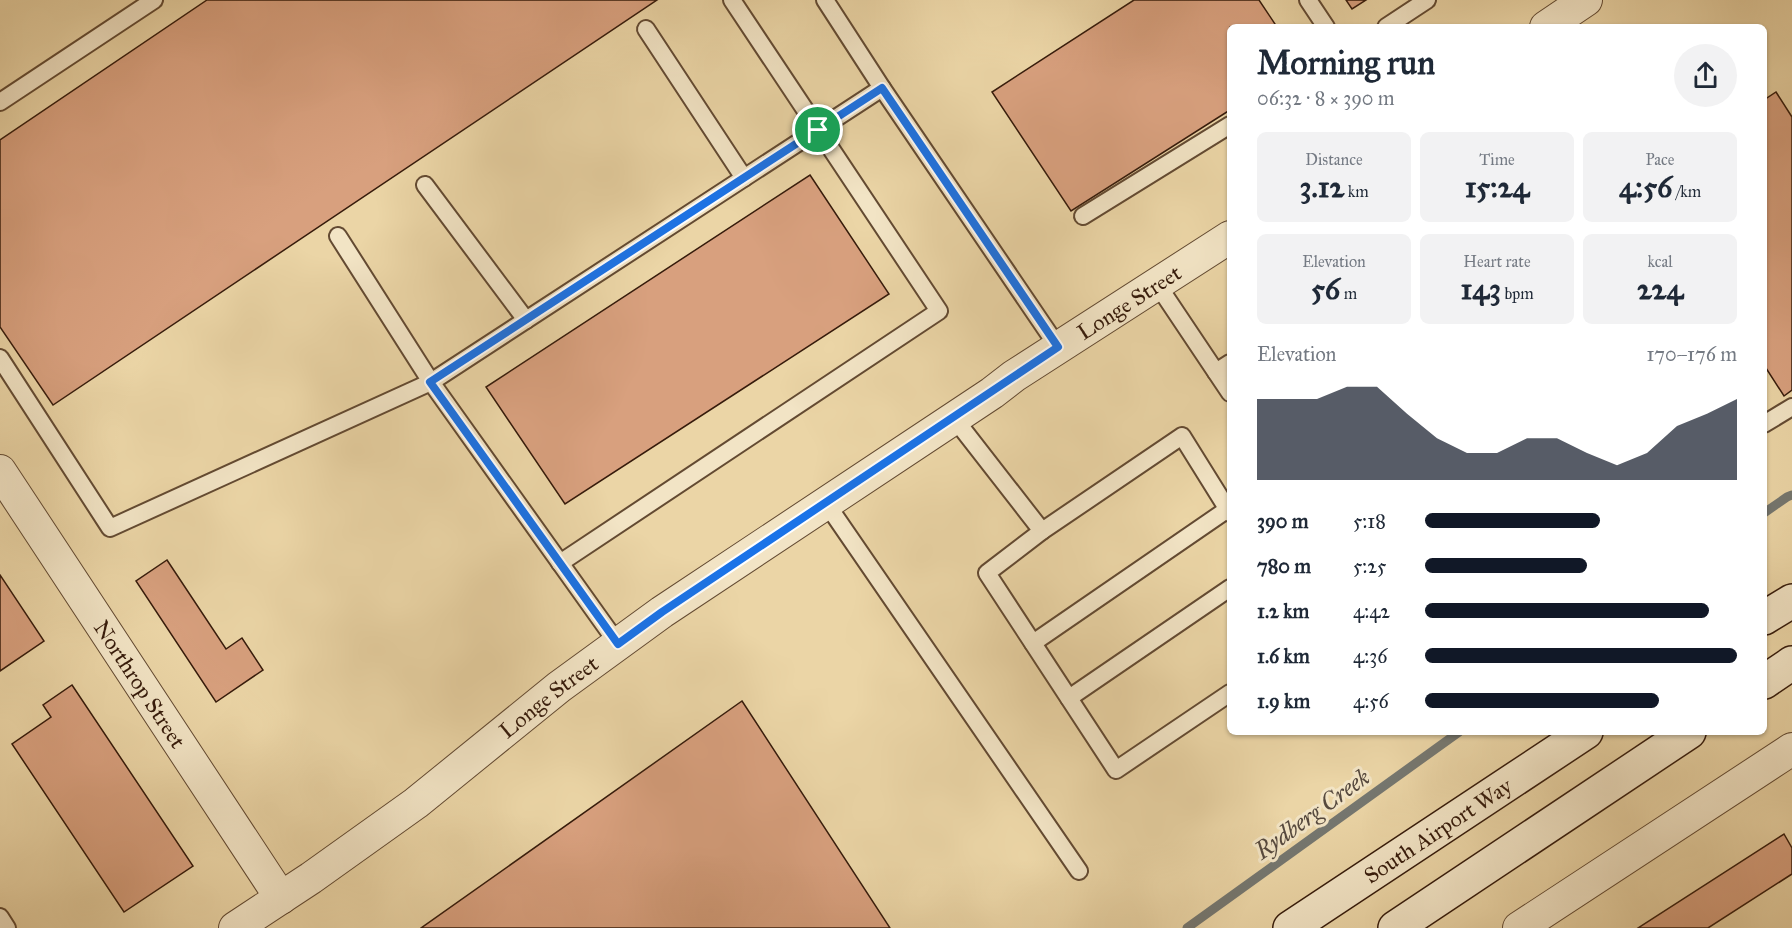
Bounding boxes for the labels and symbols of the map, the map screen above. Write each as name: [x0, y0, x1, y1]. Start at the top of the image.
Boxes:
pin: [792, 104, 843, 155]
street label: Longe Street: [1072, 259, 1186, 346]
street label: Northrop Street: [88, 615, 192, 754]
street label: Longe Street: [494, 650, 604, 744]
water label: Rydberg Creek: [1248, 762, 1376, 867]
street label: South Airport Way: [1359, 772, 1517, 889]

